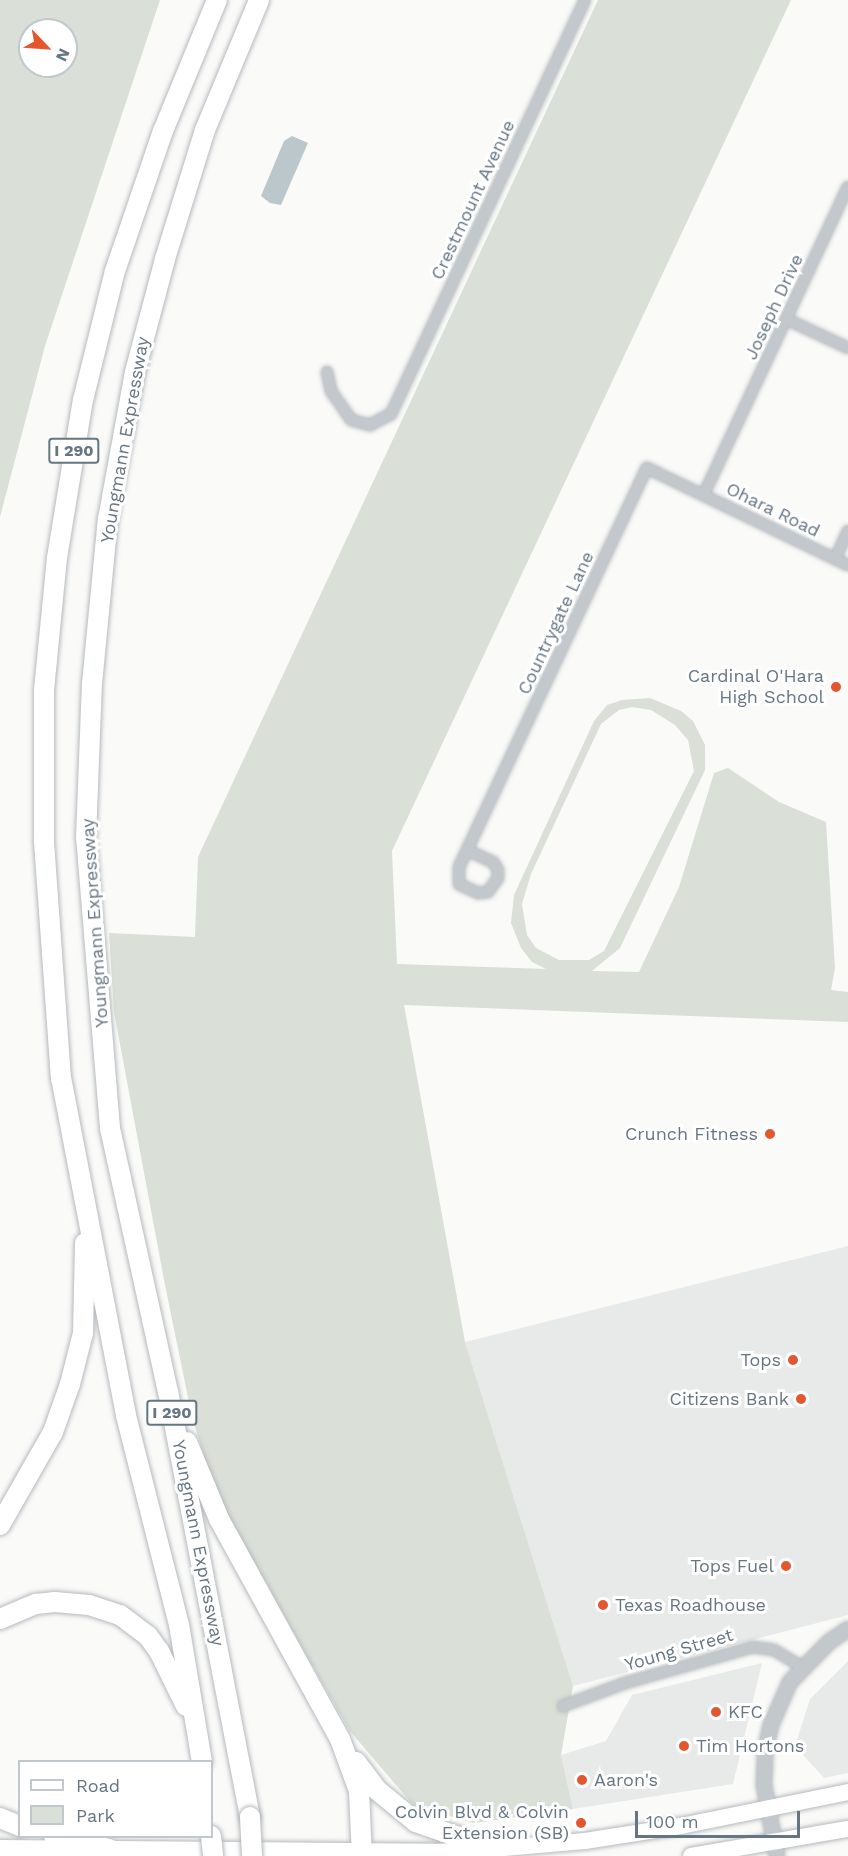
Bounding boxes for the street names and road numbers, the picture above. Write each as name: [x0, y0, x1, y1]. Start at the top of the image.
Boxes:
street label: Crestmount Avenue: [426, 116, 520, 284]
street label: Joseph Drive: [740, 251, 808, 363]
street label: Youngmann Expressway: [96, 335, 154, 545]
road number: I 290: [47, 438, 101, 464]
street label: Ohara Road: [722, 478, 824, 542]
street label: Countrygate Lane: [513, 548, 599, 698]
street label: Youngmann Expressway: [77, 818, 113, 1028]
road number: I 290: [145, 1400, 199, 1426]
street label: Youngmann Expressway: [167, 1438, 229, 1648]
street label: Young Street: [622, 1624, 736, 1676]

